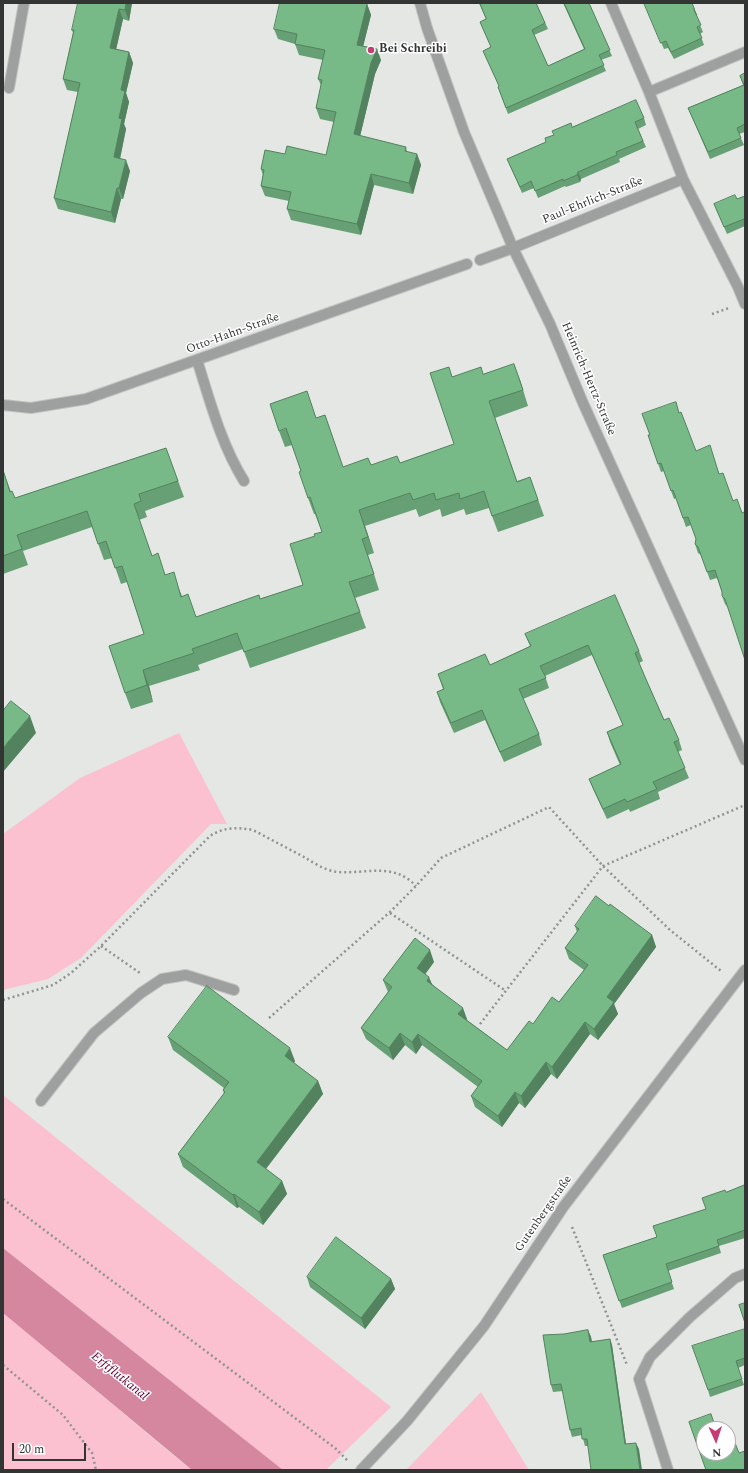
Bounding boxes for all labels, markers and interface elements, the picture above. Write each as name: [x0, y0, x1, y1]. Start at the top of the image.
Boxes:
place label: Bei Schreibi: [379, 43, 447, 57]
marker: Bei Schreibi: [366, 45, 376, 55]
street label: Paul-Ehrlich-Straße: [541, 174, 645, 228]
street label: Otto-Hahn-Straße: [185, 310, 281, 358]
street label: Heinrich-Hertz-Straße: [558, 320, 618, 438]
street label: Gutenbergstraße: [512, 1173, 576, 1255]
water label: Erftflutkanal: [87, 1349, 151, 1405]
north arrow: [696, 1421, 736, 1461]
scale bar: [14, 1435, 88, 1461]
text: 20 m: [19, 1440, 44, 1459]
text: N: [712, 1444, 722, 1461]

